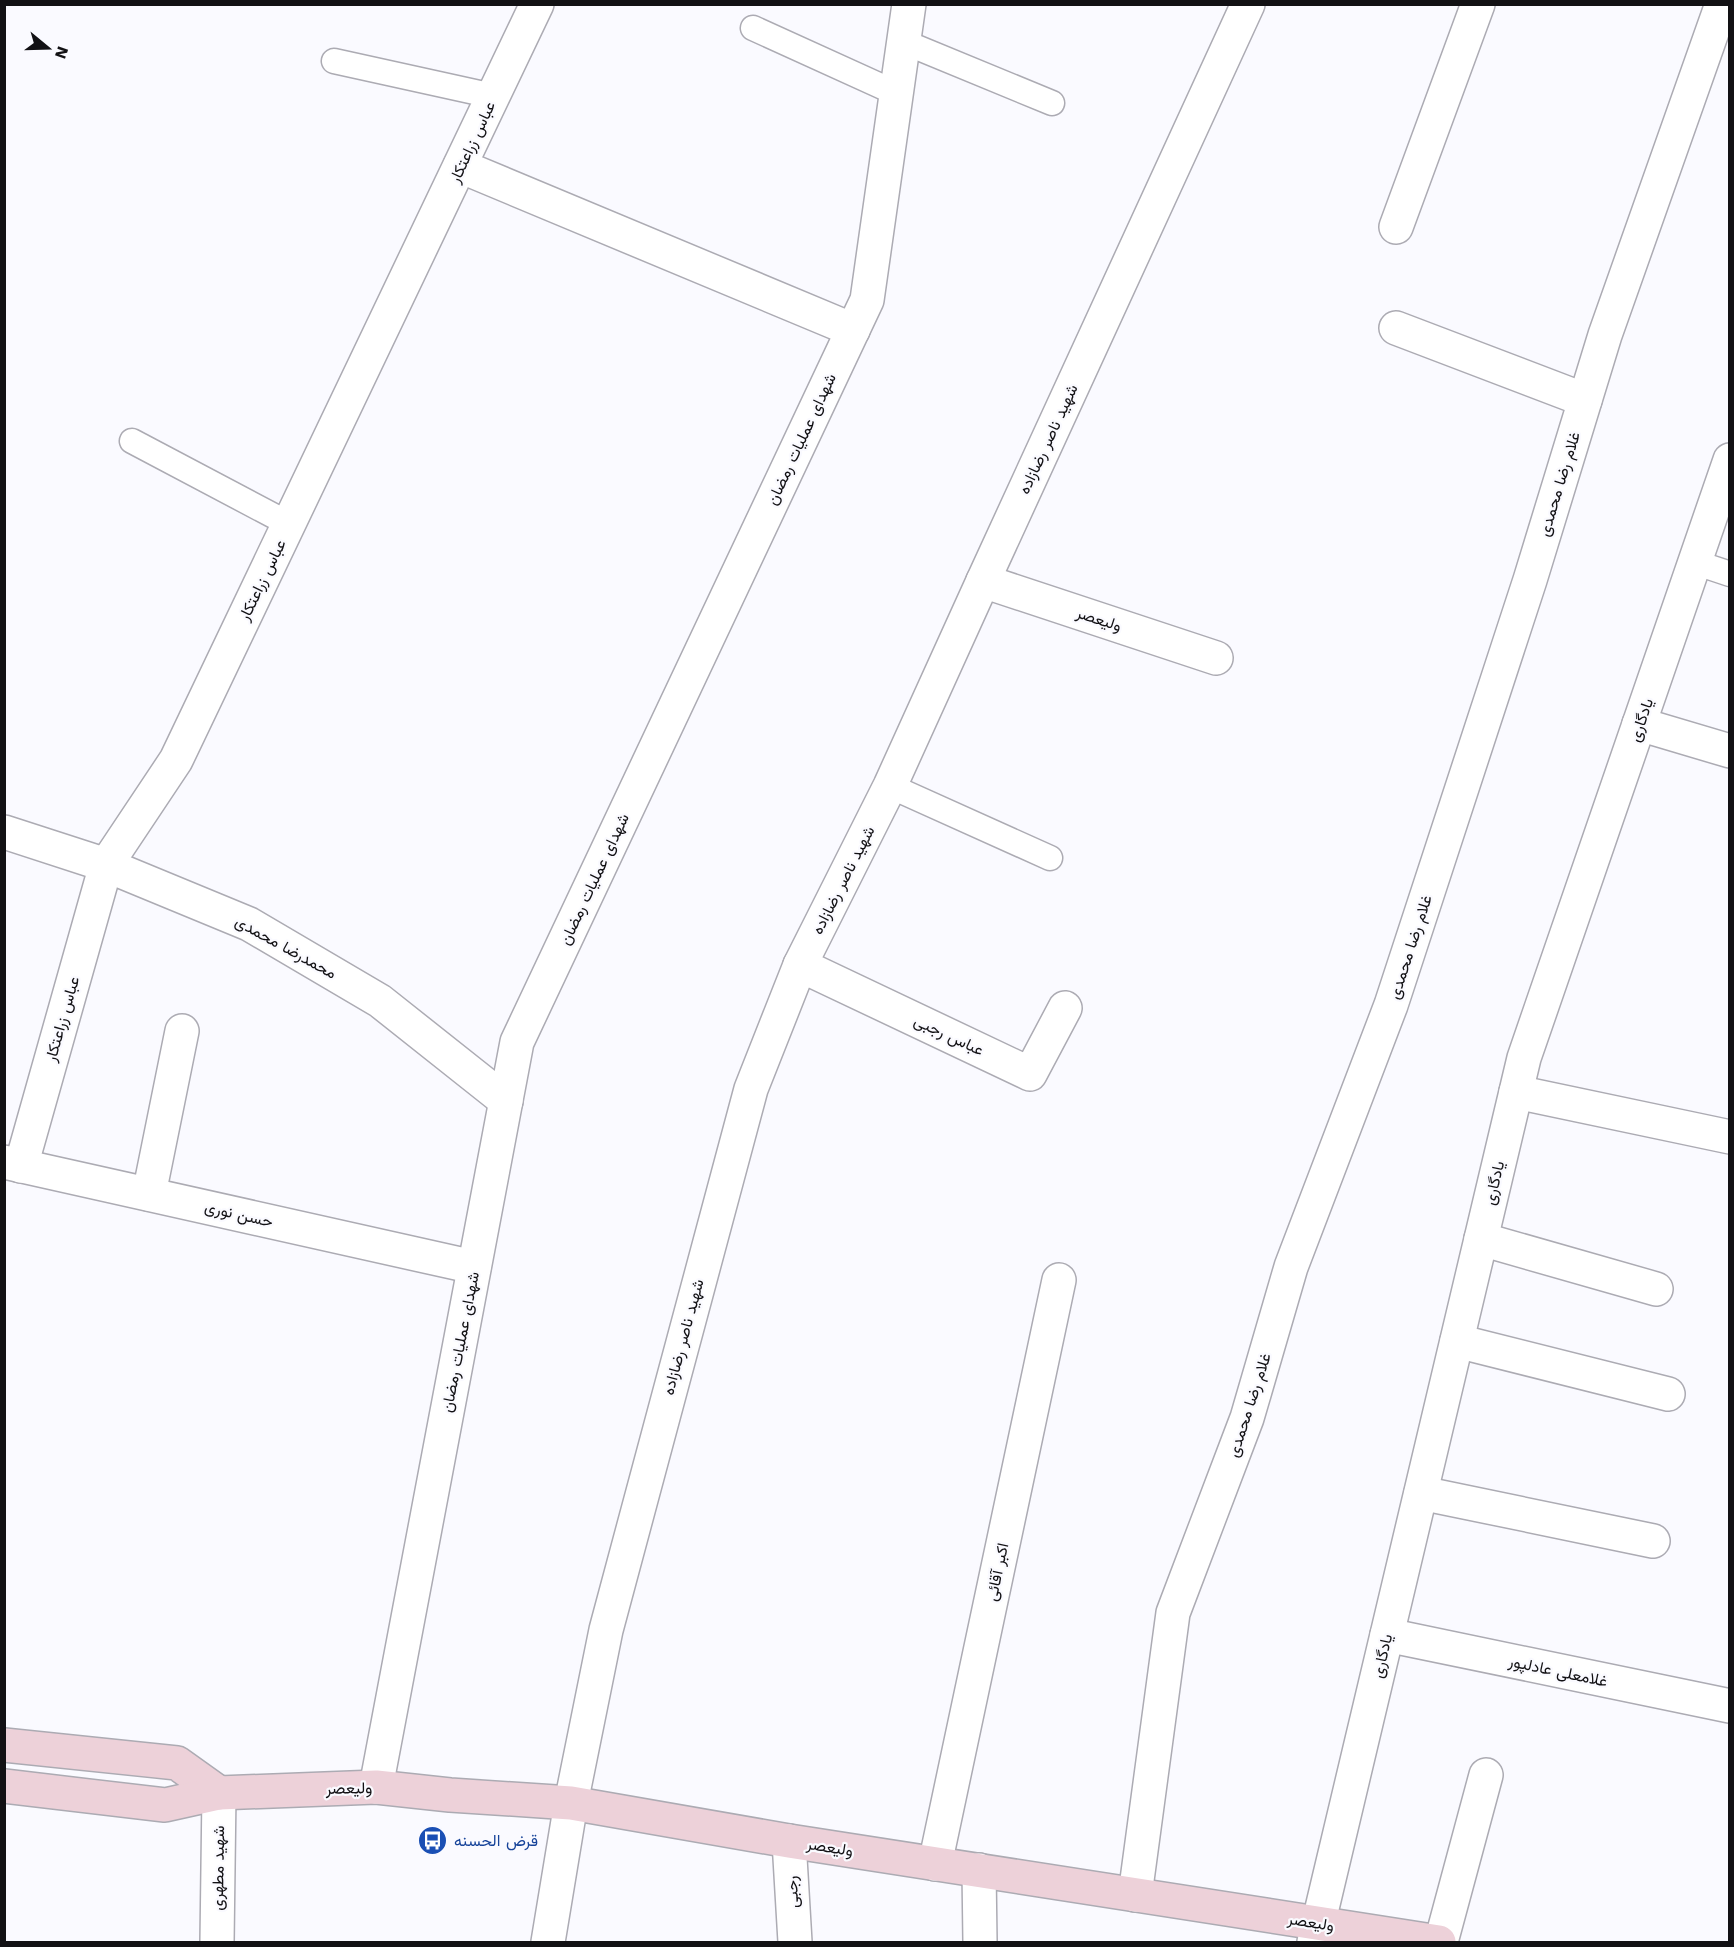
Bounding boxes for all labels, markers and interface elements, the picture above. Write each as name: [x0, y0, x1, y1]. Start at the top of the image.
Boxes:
north arrow: [18, 18, 78, 78]
text: N: [51, 44, 73, 61]
street label: عباس زراعتکار: [444, 98, 500, 187]
street label: شهدای عملیات رمضان: [762, 370, 841, 508]
street label: شهید ناصر رضازاده: [1014, 381, 1083, 497]
street label: غلام رضا محمدی: [1534, 429, 1585, 539]
street label: عباس زراعتکار: [234, 536, 291, 625]
street label: ولیعصر: [1073, 602, 1124, 636]
street label: یادگاری: [1625, 696, 1658, 745]
street label: شهدای عملیات رمضان: [555, 810, 634, 948]
street label: شهید ناصر رضازاده: [807, 823, 879, 938]
street label: غلام رضا محمدی: [1384, 892, 1437, 1002]
street label: محمدرضا محمدی: [232, 911, 340, 984]
street label: عباس زراعتکار: [40, 974, 84, 1065]
street label: عباس رجبی: [911, 1011, 987, 1060]
street label: یادگاری: [1480, 1159, 1509, 1207]
street label: حسن نوری: [203, 1197, 275, 1232]
street label: شهدای عملیات رمضان: [437, 1270, 484, 1414]
street label: شهید ناصر رضازاده: [658, 1277, 709, 1397]
street label: غلام رضا محمدی: [1223, 1350, 1276, 1460]
street label: اکبر آقائی: [982, 1541, 1013, 1603]
street label: یادگاری: [1368, 1632, 1397, 1680]
street label: غلامعلی عادلپور: [1505, 1651, 1609, 1693]
street label: ولیعصر: [325, 1778, 372, 1799]
bus stop icon: قرض الحسنه: [417, 1824, 449, 1856]
street label: شهید مطهری: [208, 1825, 229, 1911]
place label: قرض الحسنه: [454, 1831, 538, 1851]
street label: ولیعصر: [804, 1834, 855, 1861]
street label: رجبی: [782, 1875, 803, 1909]
street label: ولیعصر: [1285, 1909, 1336, 1936]

